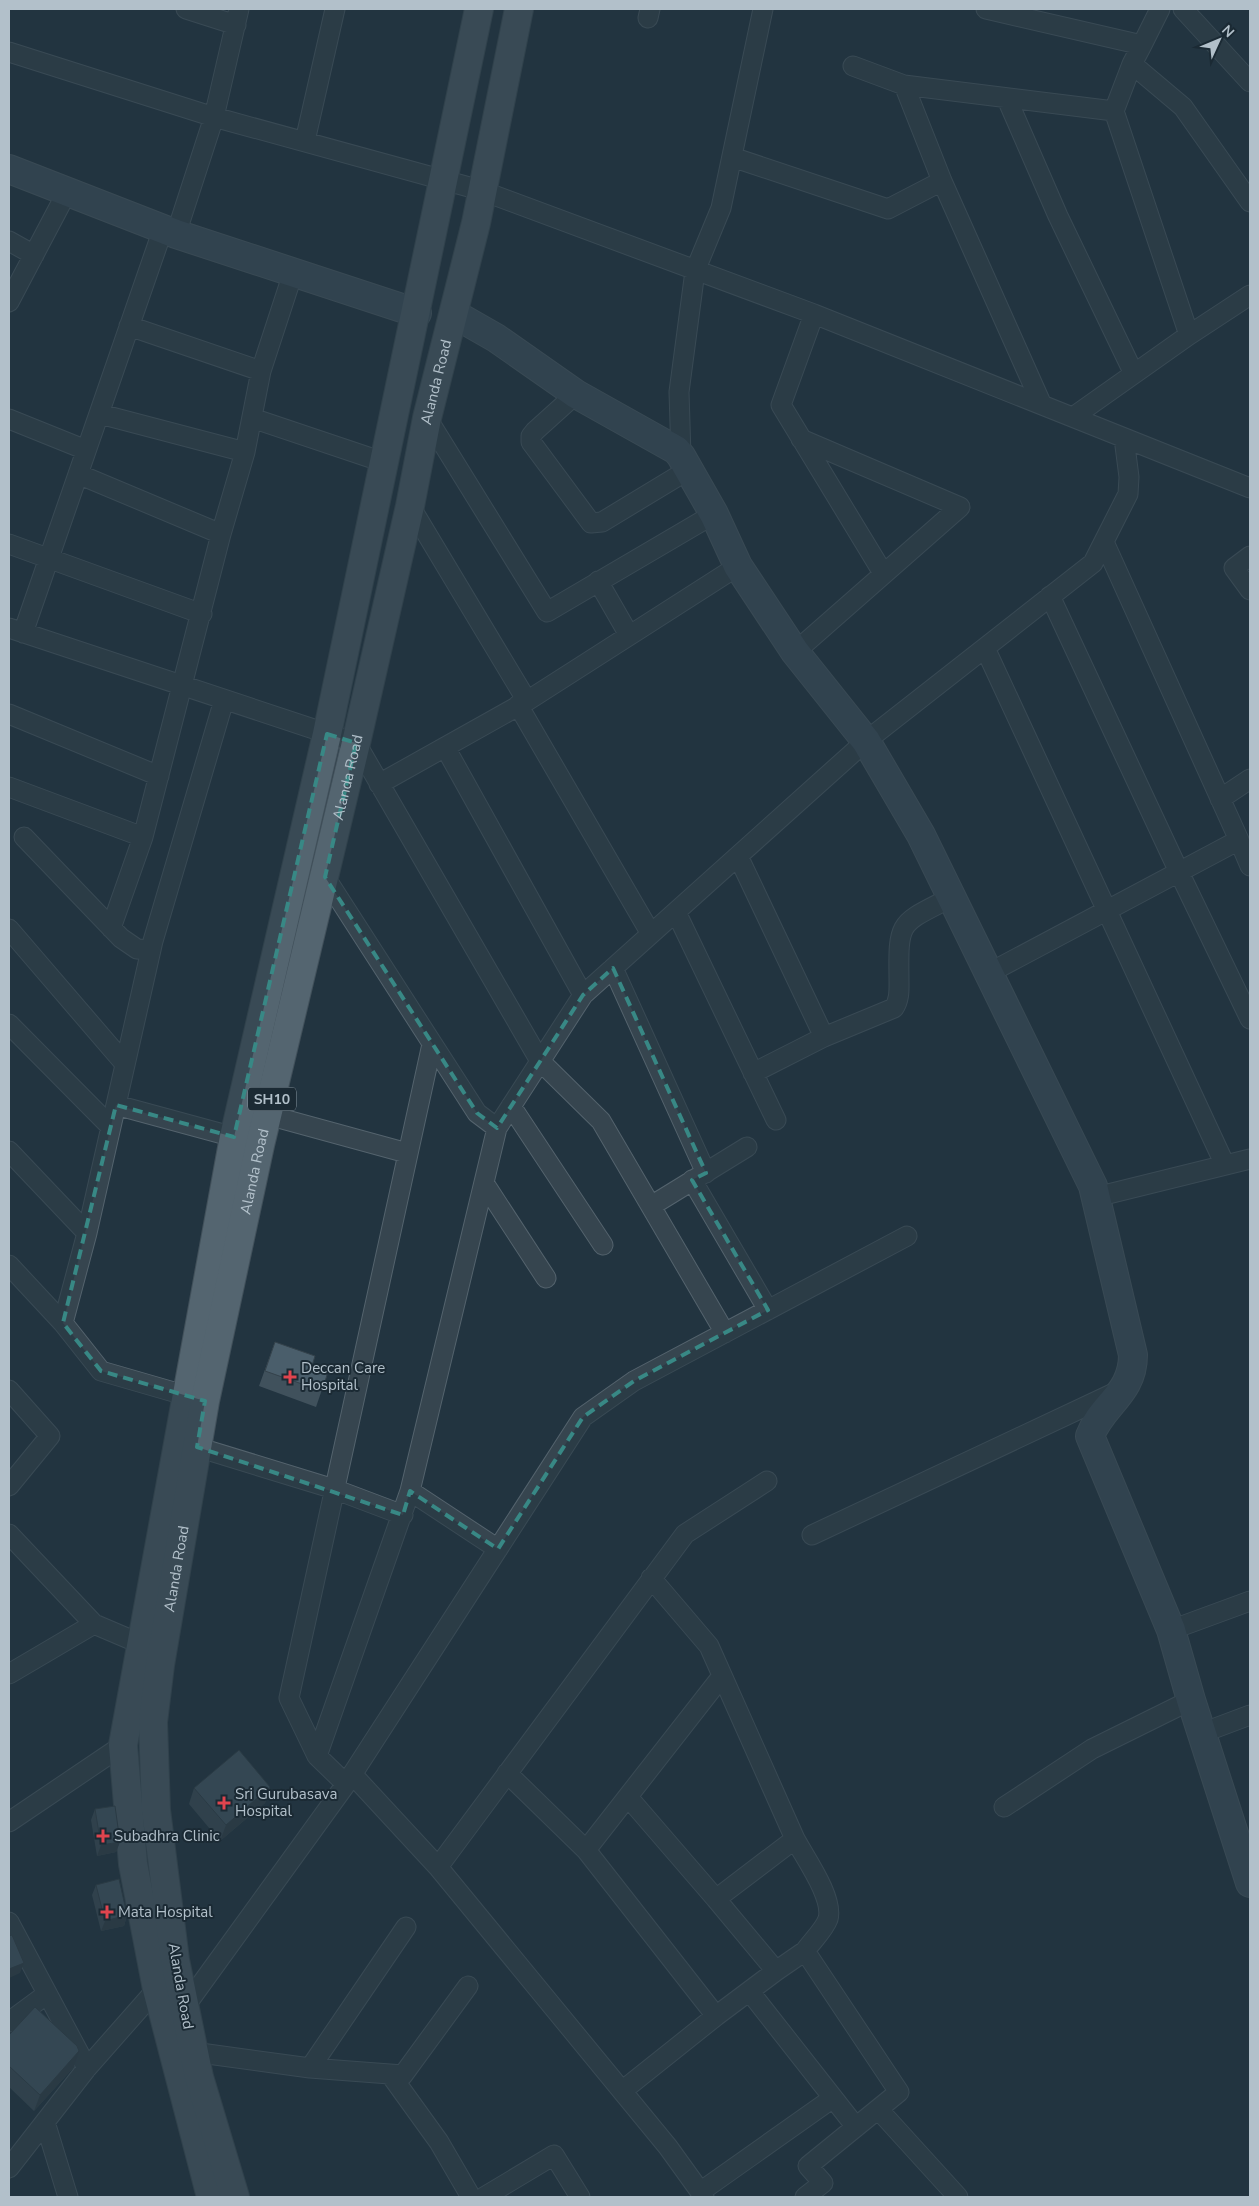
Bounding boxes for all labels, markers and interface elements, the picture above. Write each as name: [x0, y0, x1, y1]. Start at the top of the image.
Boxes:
north arrow: [1194, 15, 1244, 65]
text: N: [1218, 21, 1238, 42]
street label: Alanda Road: [416, 337, 456, 427]
street label: Alanda Road: [328, 733, 368, 822]
road number: SH10: [248, 1088, 296, 1110]
street label: Alanda Road: [235, 1126, 274, 1216]
place label: Deccan Care Hospital: [301, 1358, 385, 1395]
marker: Deccan Care Hospital: [283, 1370, 297, 1384]
street label: Alanda Road: [159, 1524, 194, 1614]
place label: Sri Gurubasava Hospital: [235, 1784, 337, 1821]
marker: Sri Gurubasava Hospital: [217, 1796, 231, 1810]
place label: Subadhra Clinic: [114, 1826, 220, 1846]
marker: Subadhra Clinic: [96, 1829, 110, 1843]
place label: Mata Hospital: [118, 1902, 213, 1922]
marker: Mata Hospital: [100, 1905, 114, 1919]
street label: Alanda Road: [164, 1941, 198, 2031]

